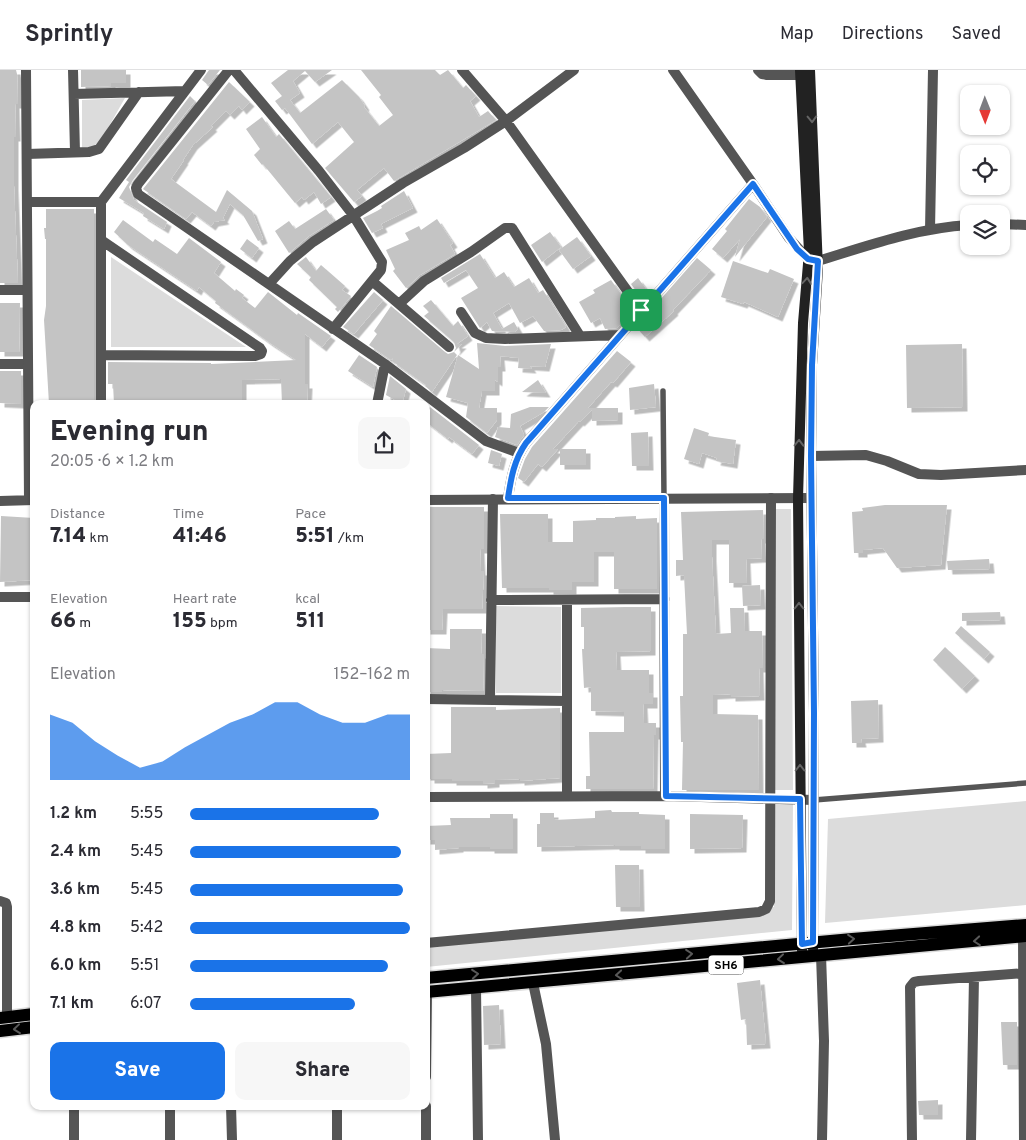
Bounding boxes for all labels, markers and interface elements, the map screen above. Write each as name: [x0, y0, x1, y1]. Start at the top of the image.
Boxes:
text: Sprintly: [25, 20, 113, 50]
text: Map: [780, 23, 814, 46]
text: Directions: [842, 23, 924, 46]
text: Saved: [952, 23, 1001, 46]
north arrow: [960, 85, 1010, 135]
map controls: [960, 85, 1010, 255]
one-way arrow: [807, 115, 818, 123]
button: locate: [960, 145, 1010, 195]
button: layers: [960, 205, 1010, 255]
one-way arrow: [801, 277, 812, 285]
pin: [620, 289, 662, 331]
icon: arrive: [627, 296, 655, 324]
text: Evening run: [50, 415, 209, 451]
button: share: [358, 417, 410, 469]
one-way arrow: [794, 439, 805, 447]
text: 20:05 · 6 × 1.2 km: [50, 452, 174, 472]
text: Distance: [50, 506, 105, 523]
text: Time: [173, 506, 204, 523]
text: Pace: [295, 506, 326, 523]
text: 7.14: [50, 523, 86, 550]
text: 41:46: [173, 523, 227, 550]
text: 5:51: [295, 523, 335, 550]
text: km: [86, 530, 109, 547]
text: /km: [335, 530, 364, 547]
text: Elevation: [50, 591, 108, 608]
text: Heart rate: [173, 591, 237, 608]
text: kcal: [295, 591, 320, 608]
one-way arrow: [794, 602, 804, 610]
text: 66: [50, 608, 76, 635]
text: 155: [173, 608, 207, 635]
text: 511: [295, 608, 325, 635]
text: m: [76, 615, 91, 632]
text: bpm: [207, 615, 238, 632]
text: Elevation: [50, 665, 116, 685]
text: 152–162 m: [334, 665, 410, 685]
one-way arrow: [795, 764, 805, 772]
text: 1.2 km: [50, 804, 97, 824]
text: 5:55: [130, 804, 163, 824]
text: 2.4 km: [50, 842, 101, 862]
text: 5:45: [130, 842, 163, 862]
text: 3.6 km: [50, 880, 100, 900]
text: 5:45: [130, 880, 163, 900]
text: 4.8 km: [50, 918, 101, 938]
text: 5:42: [130, 918, 163, 938]
one-way arrow: [847, 934, 855, 945]
one-way arrow: [973, 935, 981, 946]
one-way arrow: [685, 949, 693, 960]
one-way arrow: [777, 953, 785, 964]
text: 6.0 km: [50, 956, 101, 976]
text: 5:51: [130, 956, 159, 976]
road number: SH6: [708, 956, 744, 974]
one-way arrow: [471, 969, 479, 980]
one-way arrow: [615, 969, 623, 980]
text: 7.1 km: [50, 994, 94, 1014]
text: 6:07: [130, 994, 161, 1014]
one-way arrow: [13, 1023, 21, 1034]
button: Save: [50, 1042, 225, 1100]
button: Share: [235, 1042, 410, 1100]

